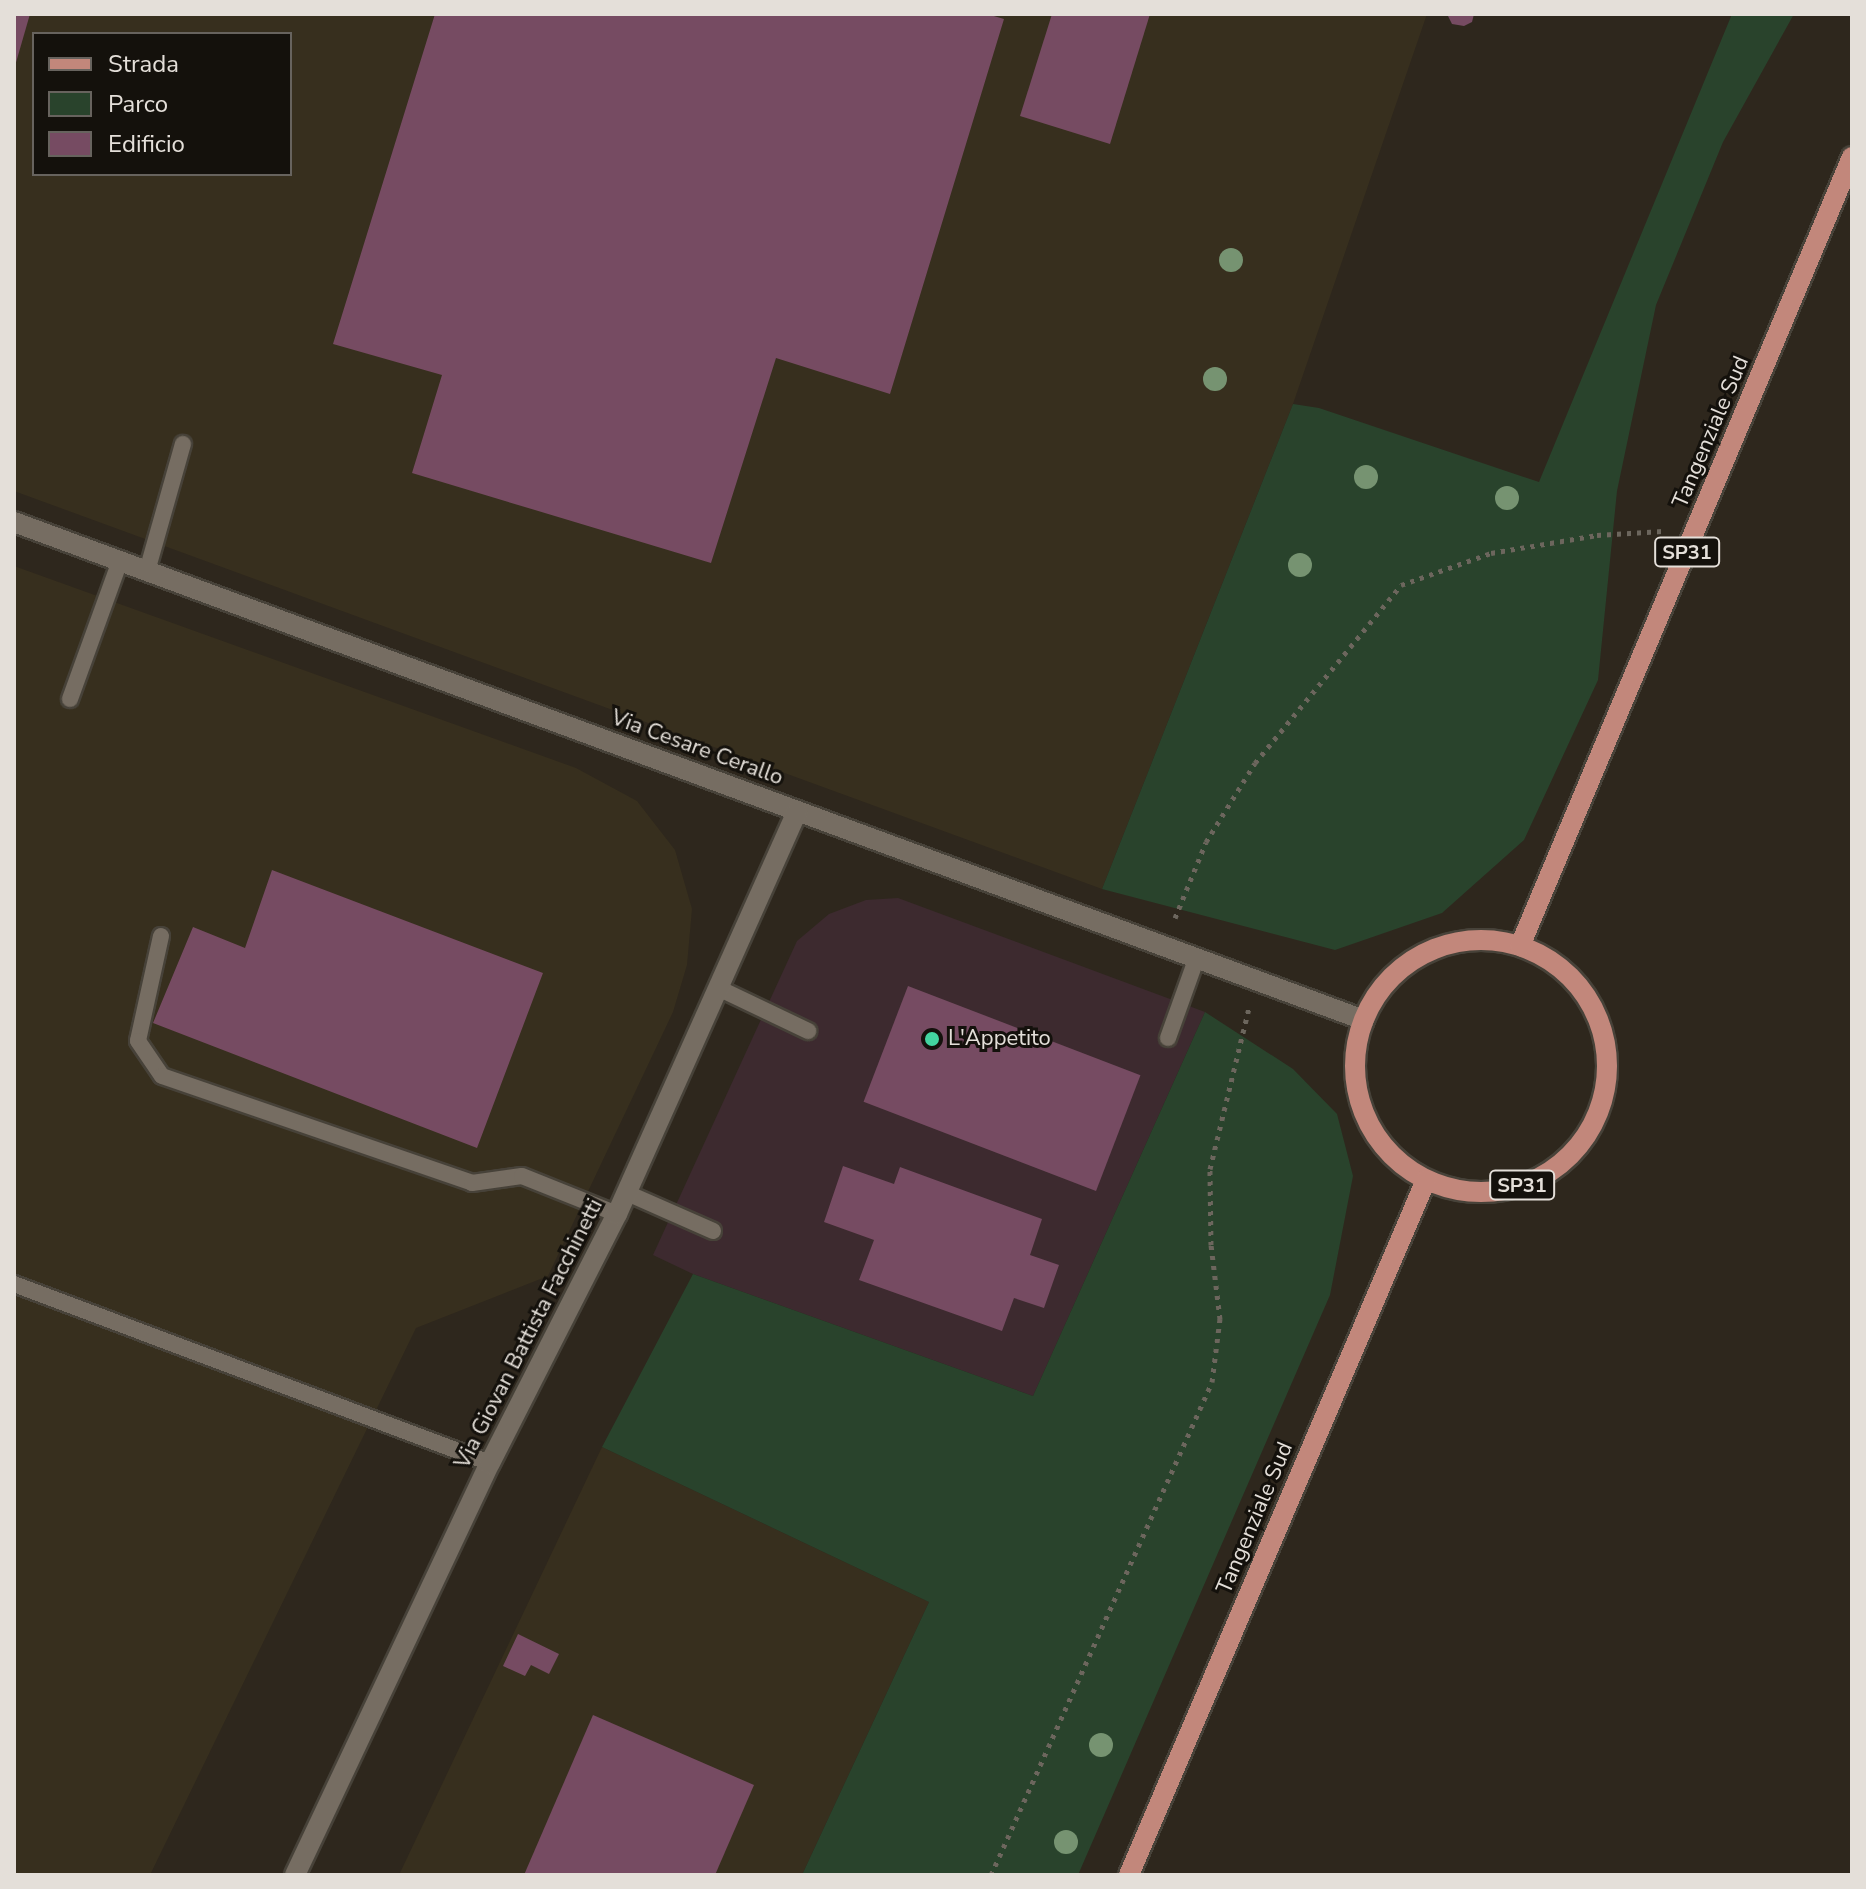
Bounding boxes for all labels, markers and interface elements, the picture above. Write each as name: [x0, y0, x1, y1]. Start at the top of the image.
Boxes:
legend: [32, 32, 292, 176]
text: Strada: [108, 48, 179, 80]
text: Parco: [108, 88, 168, 120]
text: Edificio: [108, 128, 185, 160]
street label: Tangenziale Sud: [1667, 352, 1755, 512]
road number: SP31: [1653, 536, 1721, 568]
street label: Via Cesare Cerallo: [607, 705, 787, 791]
place label: L'Appetito: [948, 1026, 1051, 1052]
marker: L'Appetito: [923, 1030, 941, 1048]
road number: SP31: [1488, 1169, 1556, 1201]
street label: Via Giovan Battista Facchinetti: [449, 1195, 609, 1473]
street label: Tangenziale Sud: [1211, 1438, 1299, 1598]

